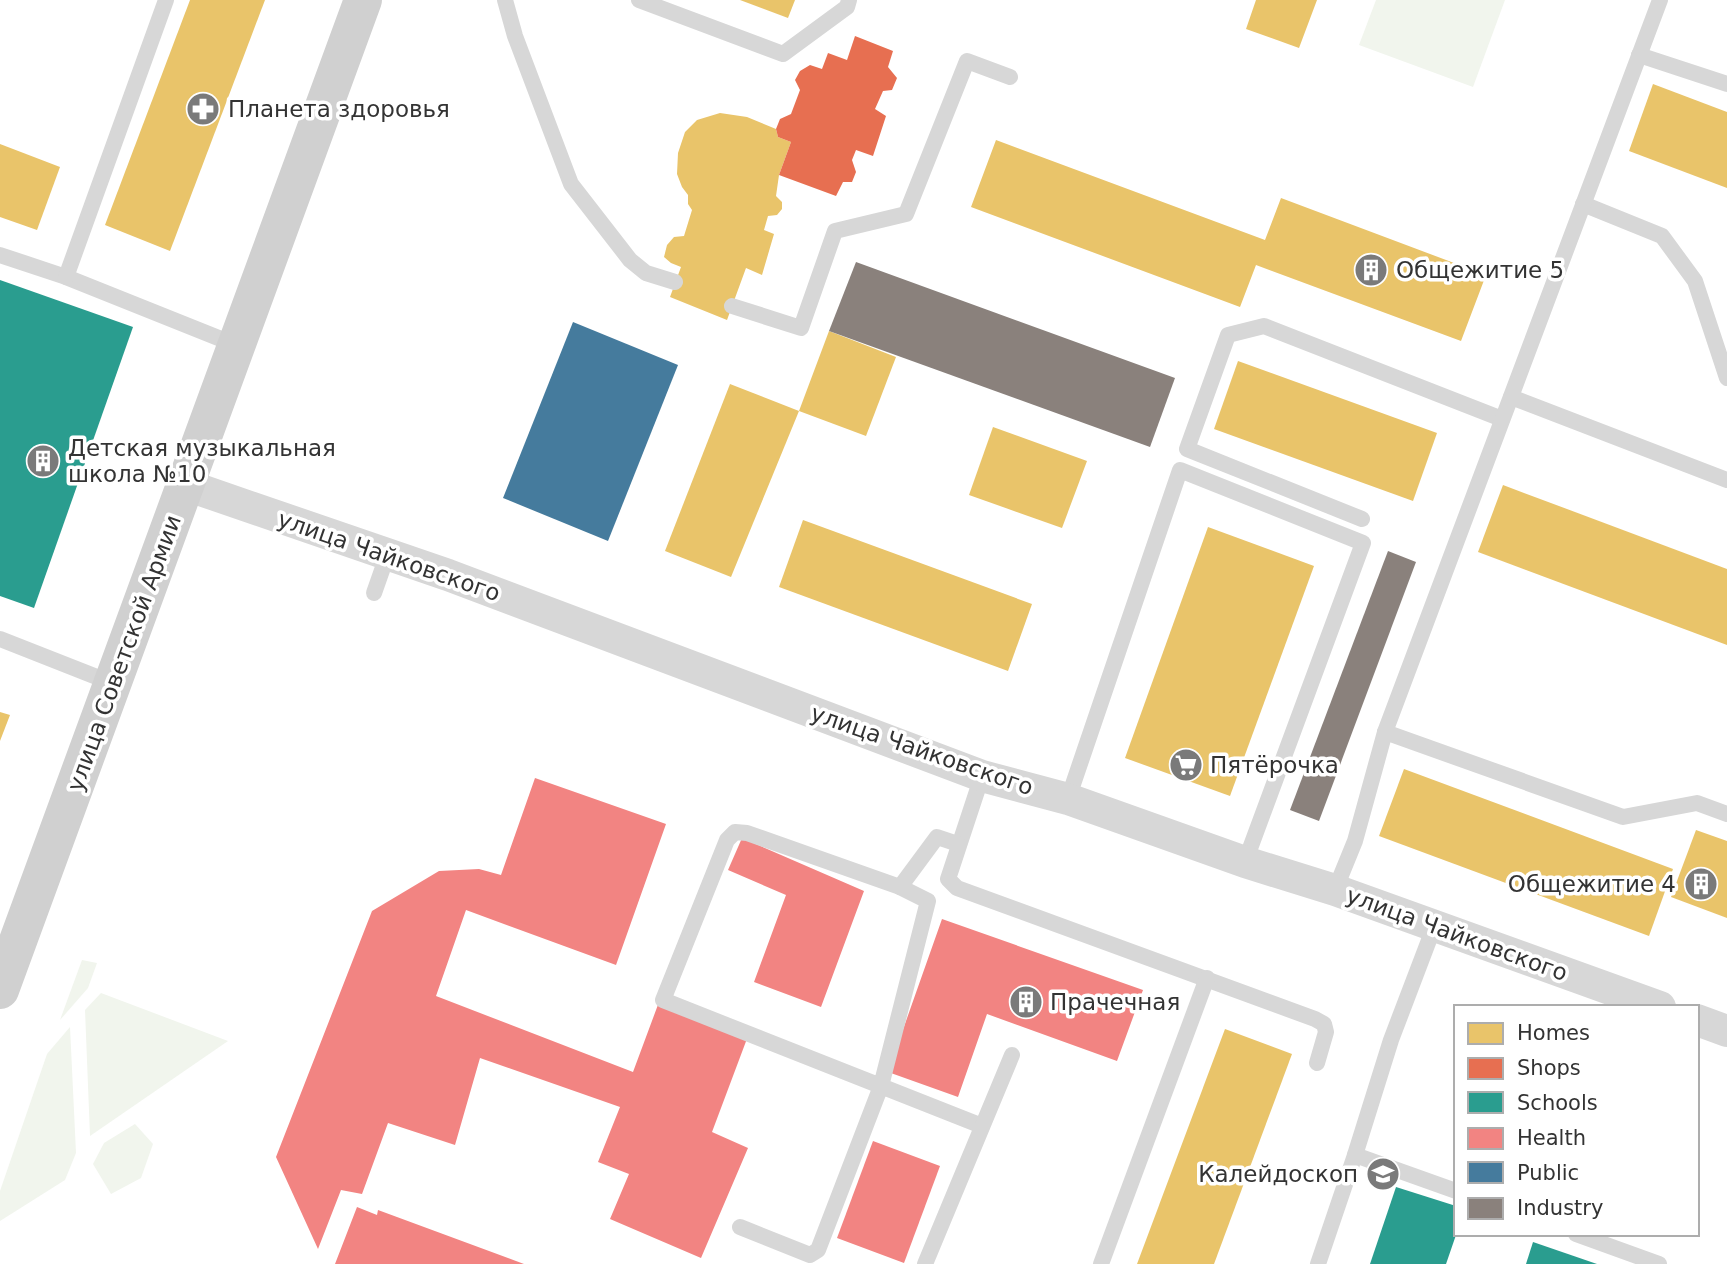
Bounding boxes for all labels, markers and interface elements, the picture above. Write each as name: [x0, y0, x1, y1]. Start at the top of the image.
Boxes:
pharmacy icon: Планета здоровья: [184, 90, 222, 128]
place label: Планета здоровья: [228, 96, 450, 122]
building icon: Общежитие 5: [1352, 251, 1390, 289]
place label: Общежитие 5: [1396, 257, 1564, 283]
place label: Детская музыкальная школа №10: [68, 435, 336, 487]
building icon: Детская музыкальная школа №10: [24, 442, 62, 480]
street label: улица Чайковского: [274, 506, 504, 606]
street label: улица Советской Армии: [62, 511, 186, 795]
street label: улица Чайковского: [807, 700, 1037, 800]
supermarket icon: Пятёрочка: [1167, 746, 1205, 784]
place label: Пятёрочка: [1210, 752, 1339, 778]
building icon: Общежитие 4: [1682, 865, 1720, 903]
place label: Общежитие 4: [1508, 871, 1676, 897]
street label: улица Чайковского: [1343, 882, 1571, 986]
building icon: Прачечная: [1007, 983, 1045, 1021]
place label: Прачечная: [1050, 989, 1180, 1015]
legend: [1454, 1005, 1699, 1236]
text: Homes: [1517, 1021, 1590, 1045]
text: Shops: [1517, 1056, 1581, 1080]
text: Schools: [1517, 1091, 1598, 1115]
text: Health: [1517, 1126, 1586, 1150]
school or university icon: Калейдоскоп: [1364, 1155, 1402, 1193]
place label: Калейдоскоп: [1198, 1161, 1358, 1187]
text: Public: [1517, 1161, 1579, 1185]
text: Industry: [1517, 1196, 1603, 1220]

